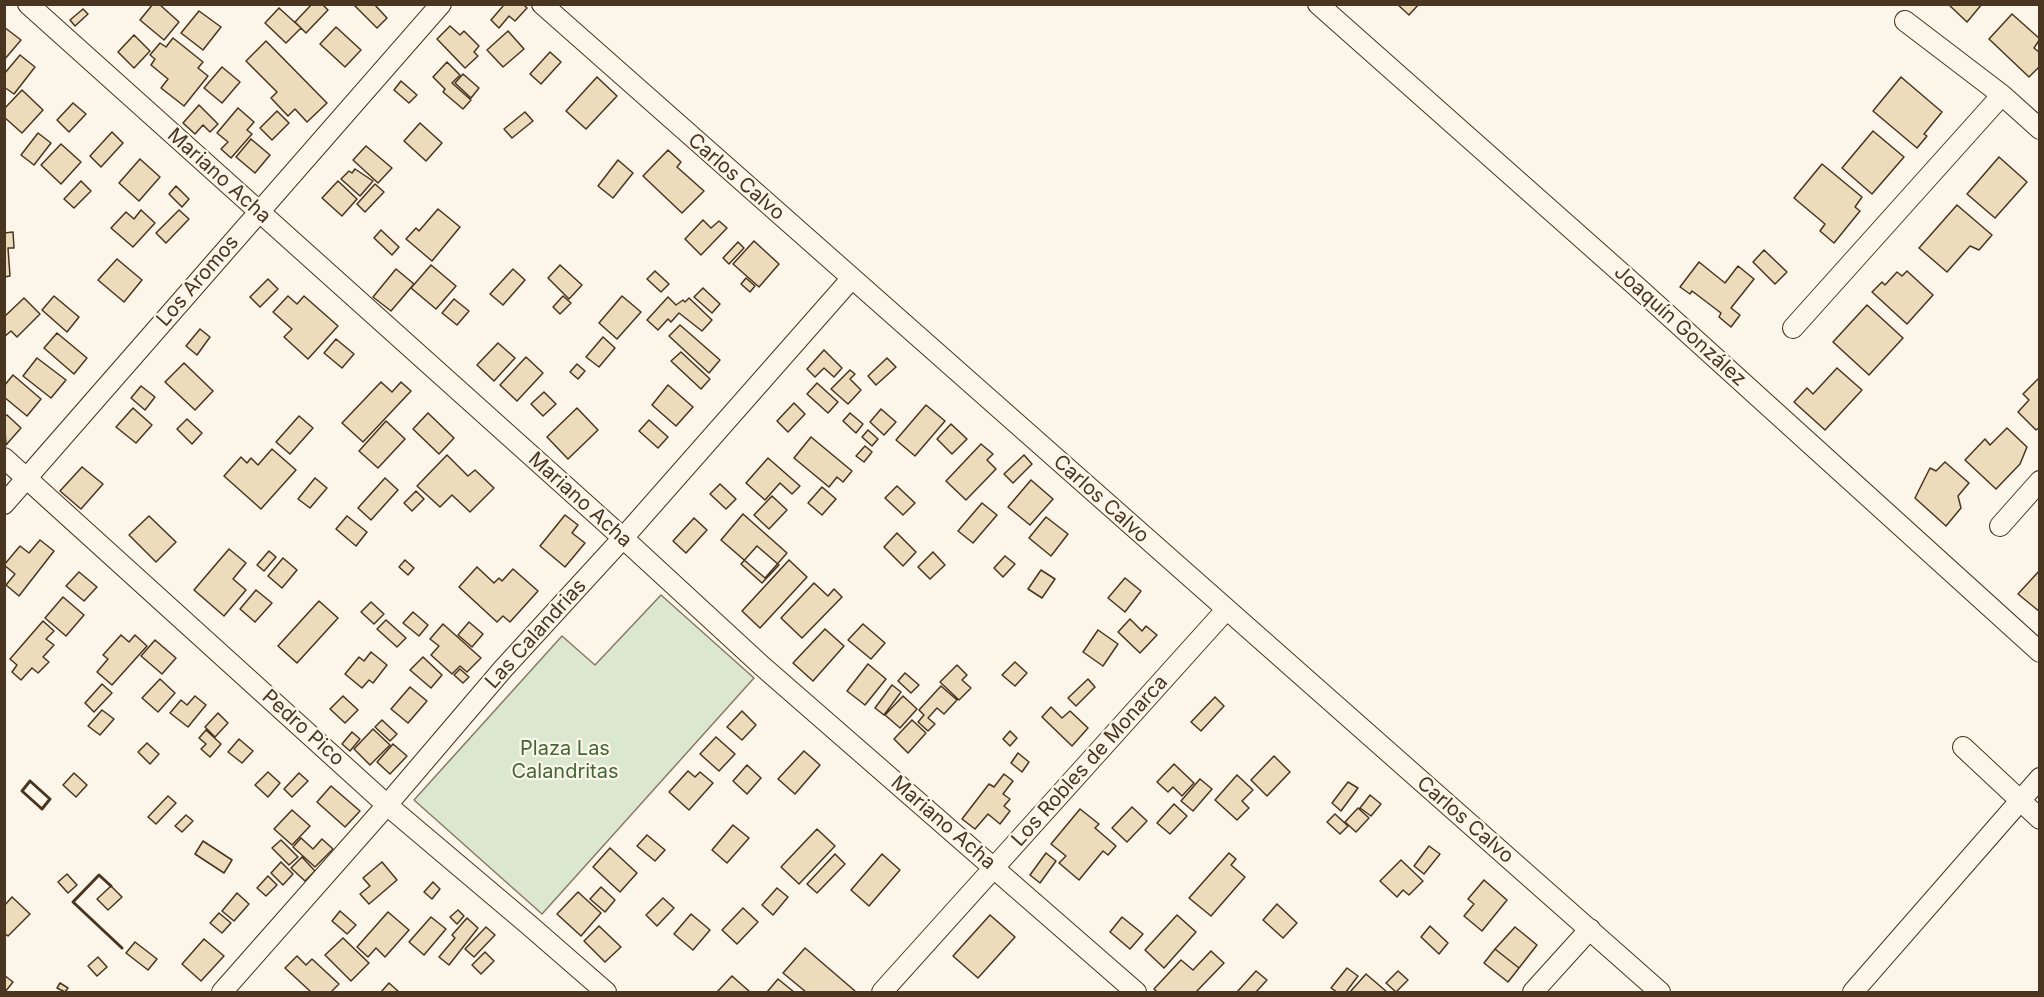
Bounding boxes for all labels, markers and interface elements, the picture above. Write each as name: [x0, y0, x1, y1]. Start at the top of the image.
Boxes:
street label: Mariano Acha: [162, 123, 276, 229]
street label: Carlos Calvo: [683, 128, 789, 226]
street label: Los Aromos: [152, 231, 244, 331]
street label: Joaquín González: [1609, 260, 1751, 392]
street label: Mariano Acha: [523, 447, 637, 553]
street label: Carlos Calvo: [1048, 450, 1154, 548]
street label: Las Calandrias: [481, 574, 591, 694]
street label: Los Robles de Monarca: [1007, 671, 1173, 851]
street label: Pedro Pico: [257, 685, 349, 771]
park label: Plaza Las Calandritas: [511, 737, 619, 784]
street label: Mariano Acha: [886, 771, 1000, 875]
street label: Carlos Calvo: [1412, 771, 1518, 869]

